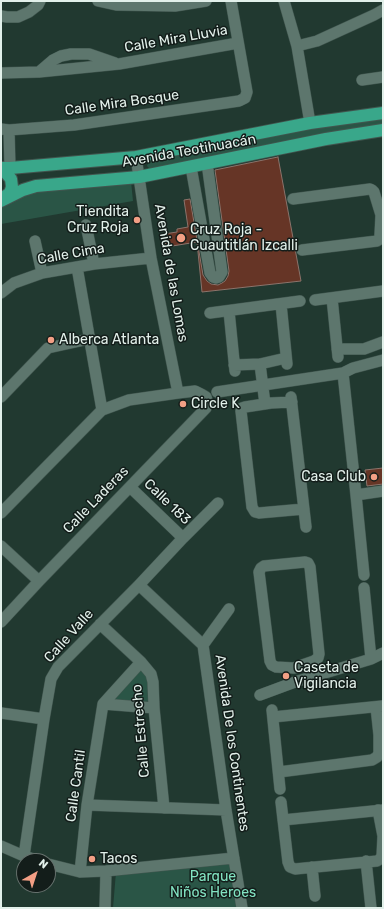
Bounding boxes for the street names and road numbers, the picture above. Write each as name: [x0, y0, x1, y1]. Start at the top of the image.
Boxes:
street label: Calle Mira Lluvia: [123, 22, 229, 56]
street label: Calle Mira Bosque: [64, 87, 180, 119]
street label: Avenida Teotihuacán: [121, 131, 257, 171]
street label: Avenida de las Lomas: [151, 203, 191, 343]
street label: Calle Cima: [36, 240, 106, 268]
street label: Calle Laderas: [60, 463, 132, 537]
street label: Calle 183: [140, 476, 194, 528]
street label: Calle Valle: [41, 606, 97, 666]
street label: Avenida De los Continentes: [211, 654, 253, 832]
street label: Calle Estrecho: [129, 684, 153, 778]
street label: Calle Cantil: [63, 749, 89, 823]

